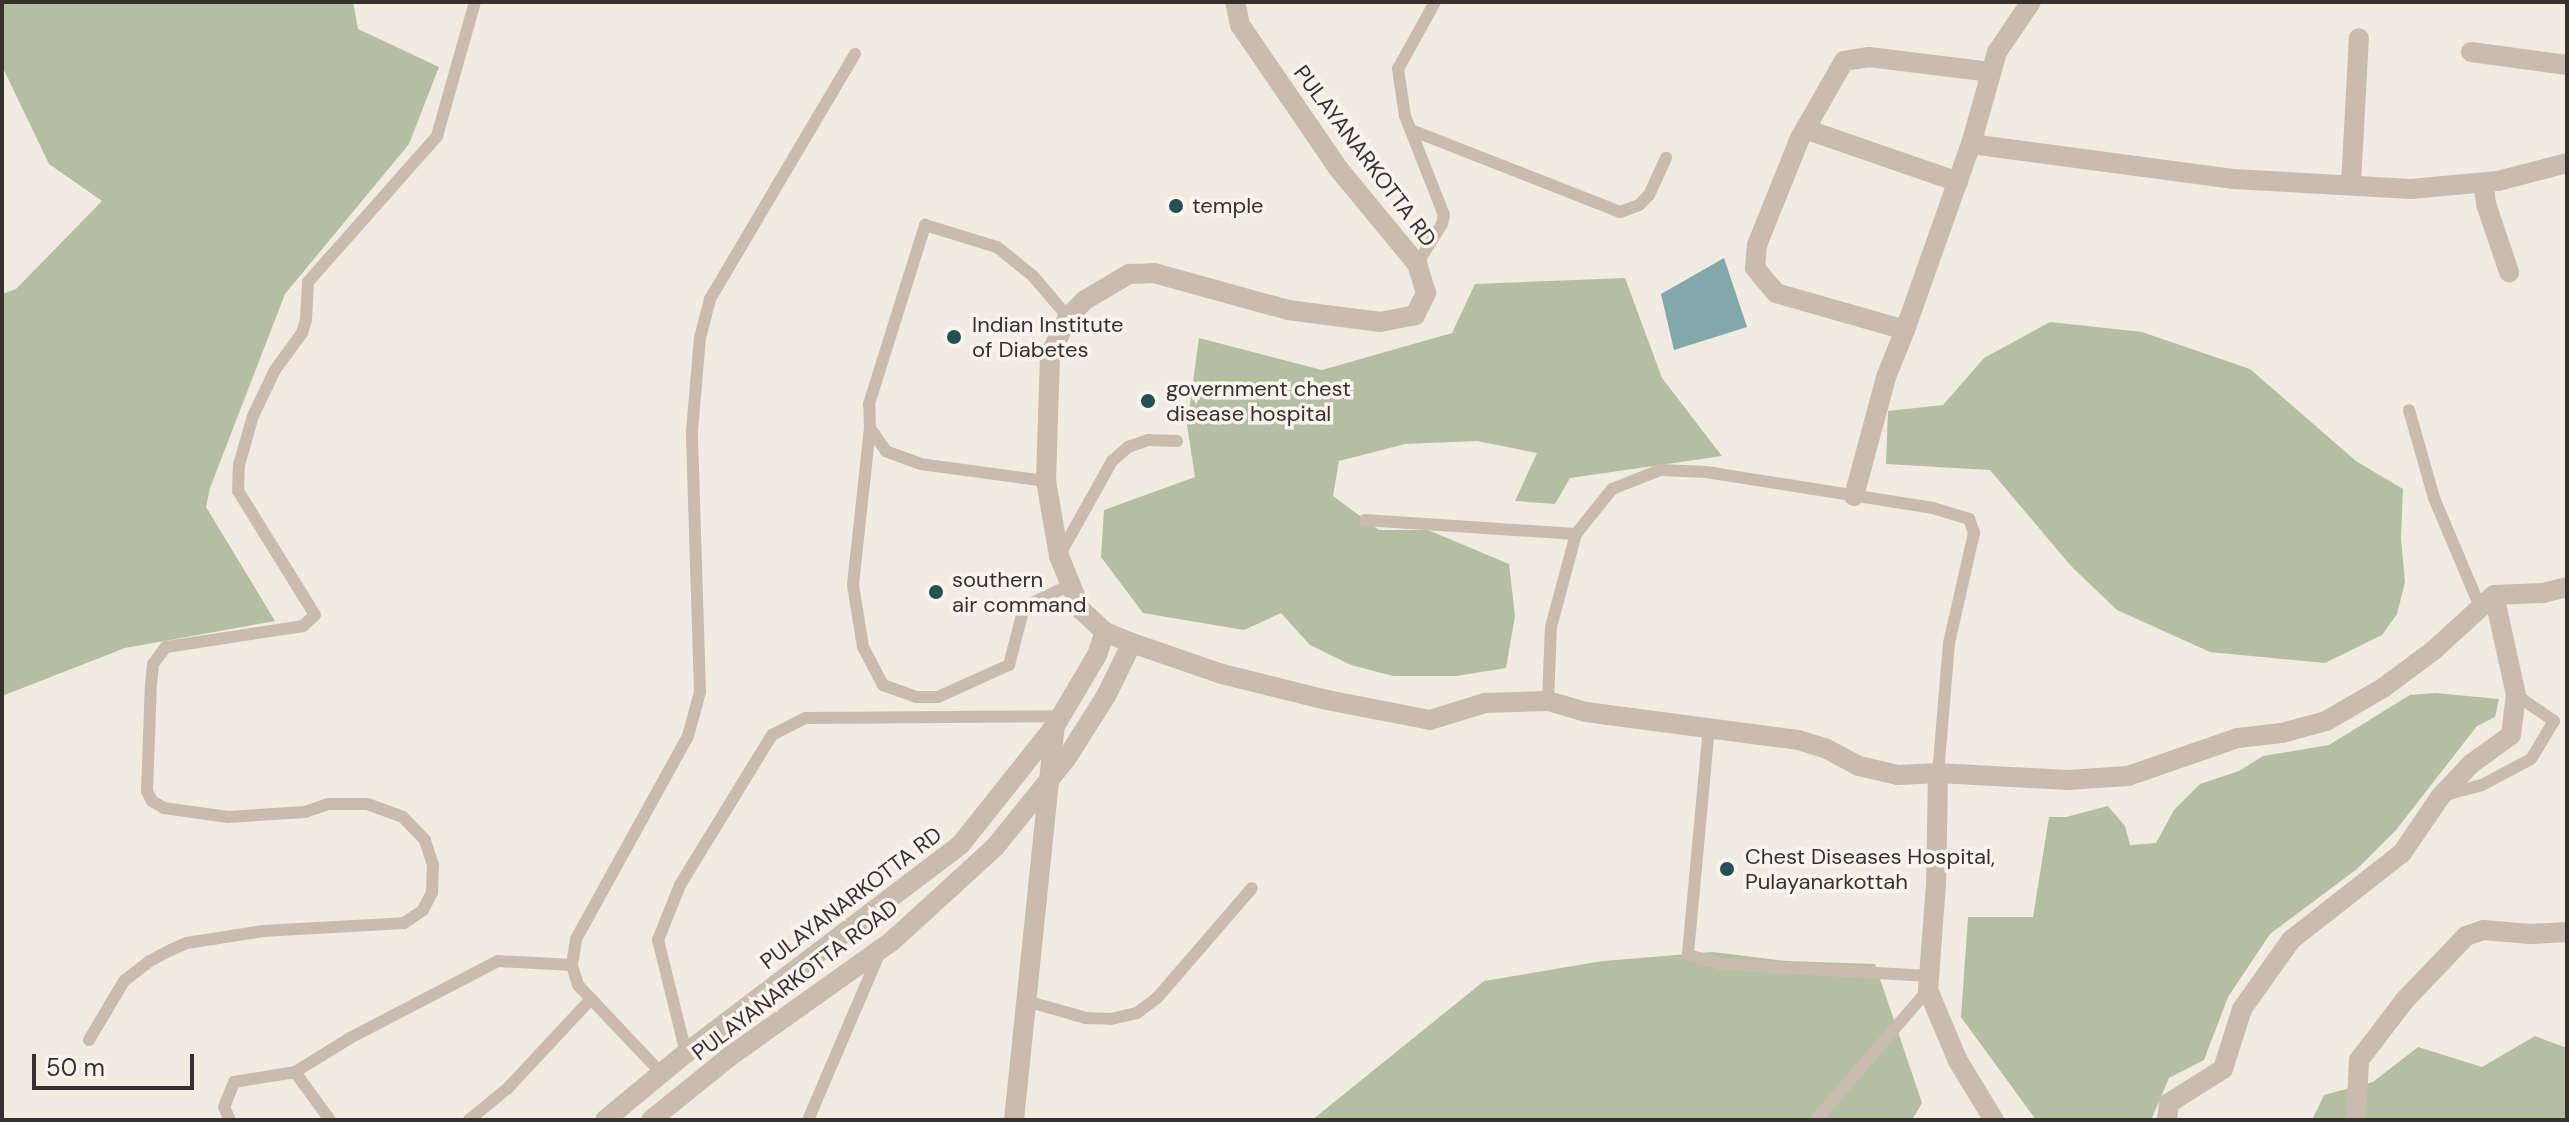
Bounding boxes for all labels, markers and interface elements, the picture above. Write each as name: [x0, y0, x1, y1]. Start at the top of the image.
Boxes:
street label: PULAYANARKOTTA RD: [1288, 60, 1442, 252]
place label: temple: [1192, 193, 1264, 219]
marker: temple: [1167, 197, 1185, 215]
place label: Indian Institute of Diabetes: [972, 311, 1124, 362]
marker: Indian Institute of Diabetes: [943, 326, 965, 348]
place label: government chest disease hospital: [1166, 375, 1351, 426]
marker: government chest disease hospital: [1137, 390, 1159, 412]
place label: southern air command: [952, 566, 1086, 618]
marker: southern air command: [927, 583, 945, 601]
street label: PULAYANARKOTTA RD: [755, 821, 947, 975]
place label: Chest Diseases Hospital, Pulayanarkottah: [1745, 843, 1995, 894]
marker: Chest Diseases Hospital, Pulayanarkottah: [1716, 858, 1738, 880]
street label: PULAYANARKOTTA ROAD: [687, 894, 903, 1066]
scale bar: [36, 1038, 198, 1088]
text: 50 m: [46, 1052, 105, 1083]

